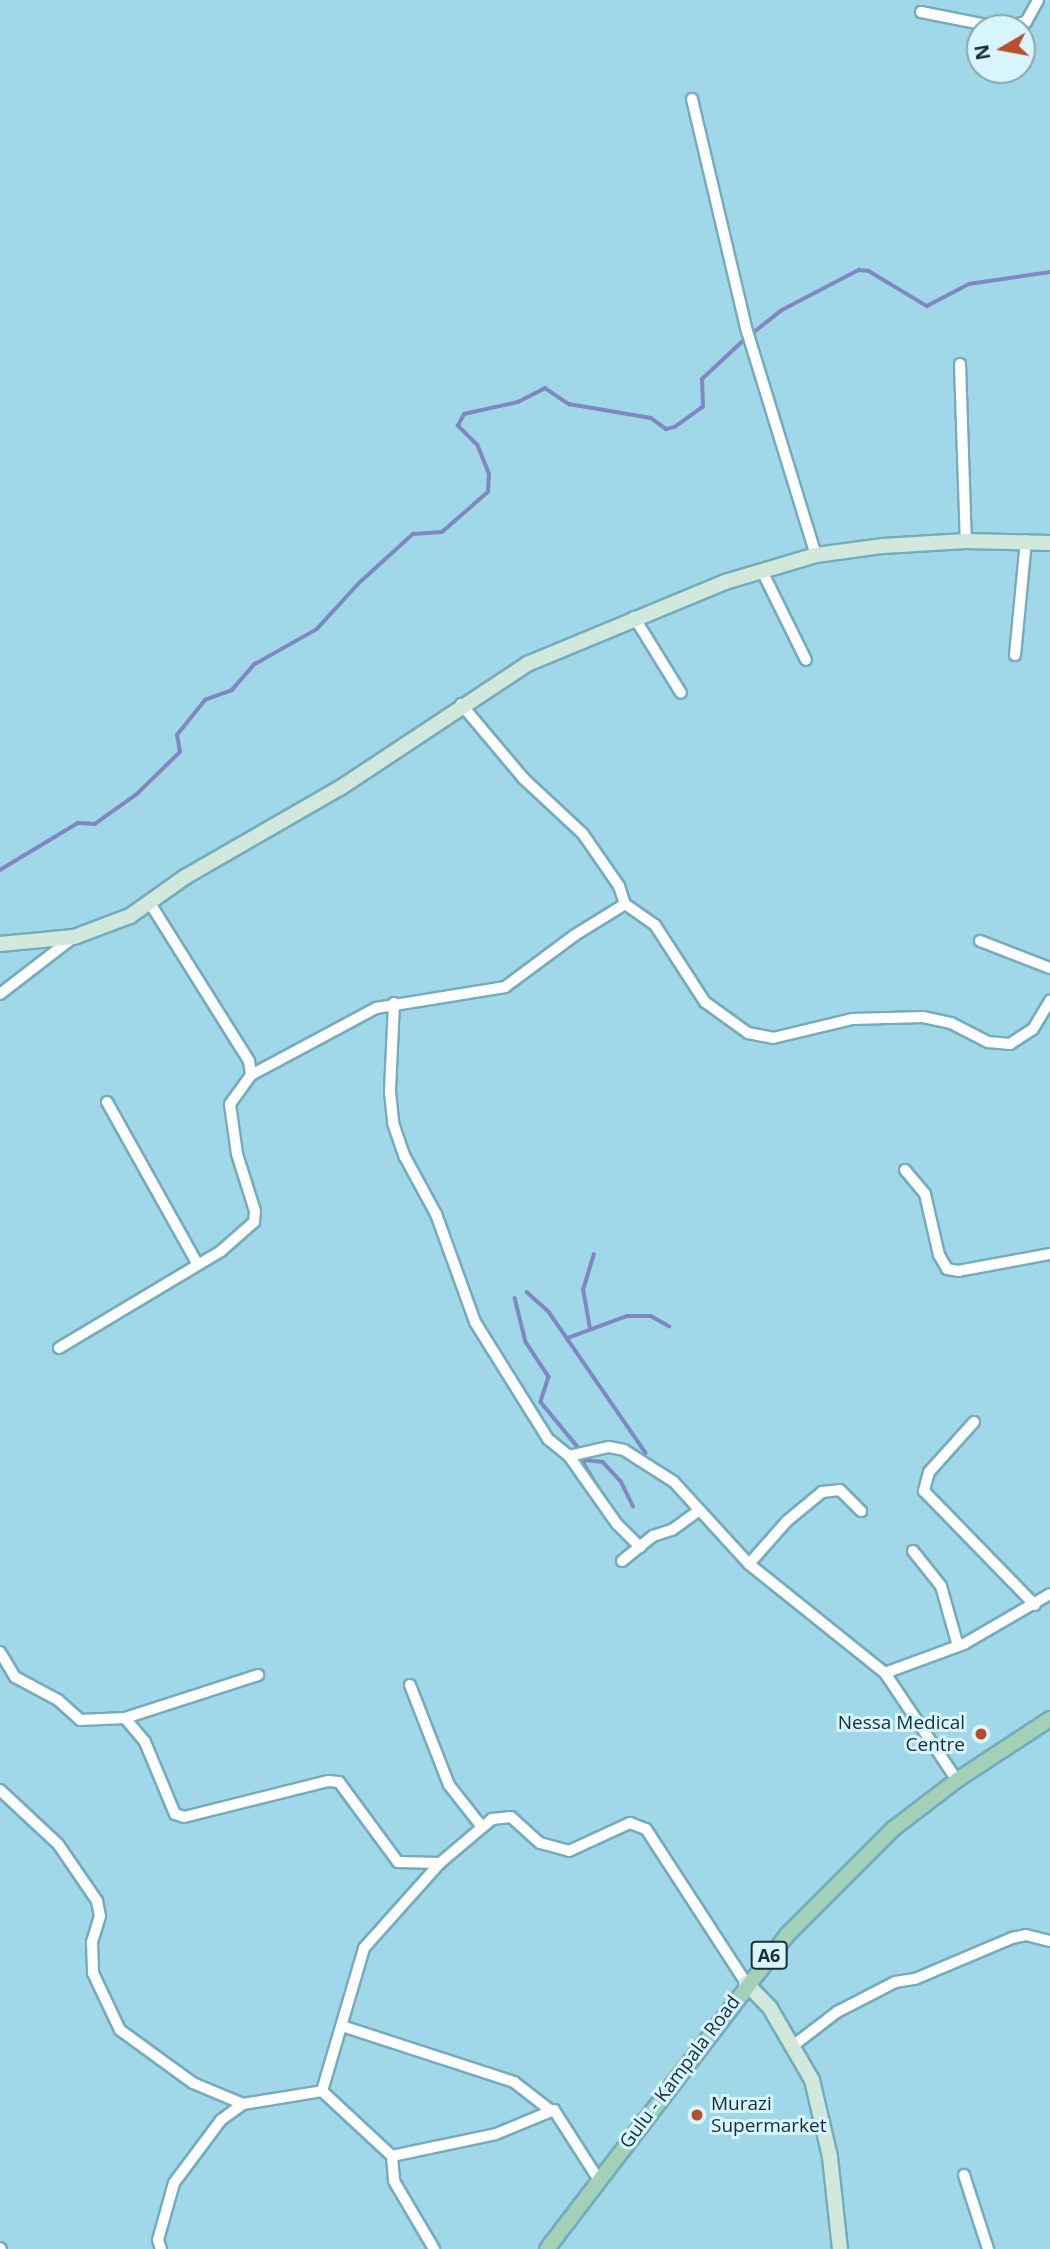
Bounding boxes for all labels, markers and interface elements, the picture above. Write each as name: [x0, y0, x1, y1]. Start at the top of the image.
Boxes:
north arrow: [966, 14, 1036, 84]
text: N: [968, 42, 996, 62]
place label: Nessa Medical Centre: [838, 1712, 965, 1756]
marker: Nessa Medical Centre: [971, 1724, 991, 1744]
road number: A6: [750, 1940, 788, 1969]
street label: Gulu - Kampala Road: [615, 1991, 745, 2153]
place label: Murazi Supermarket: [711, 2093, 826, 2137]
marker: Murazi Supermarket: [689, 2107, 705, 2123]

